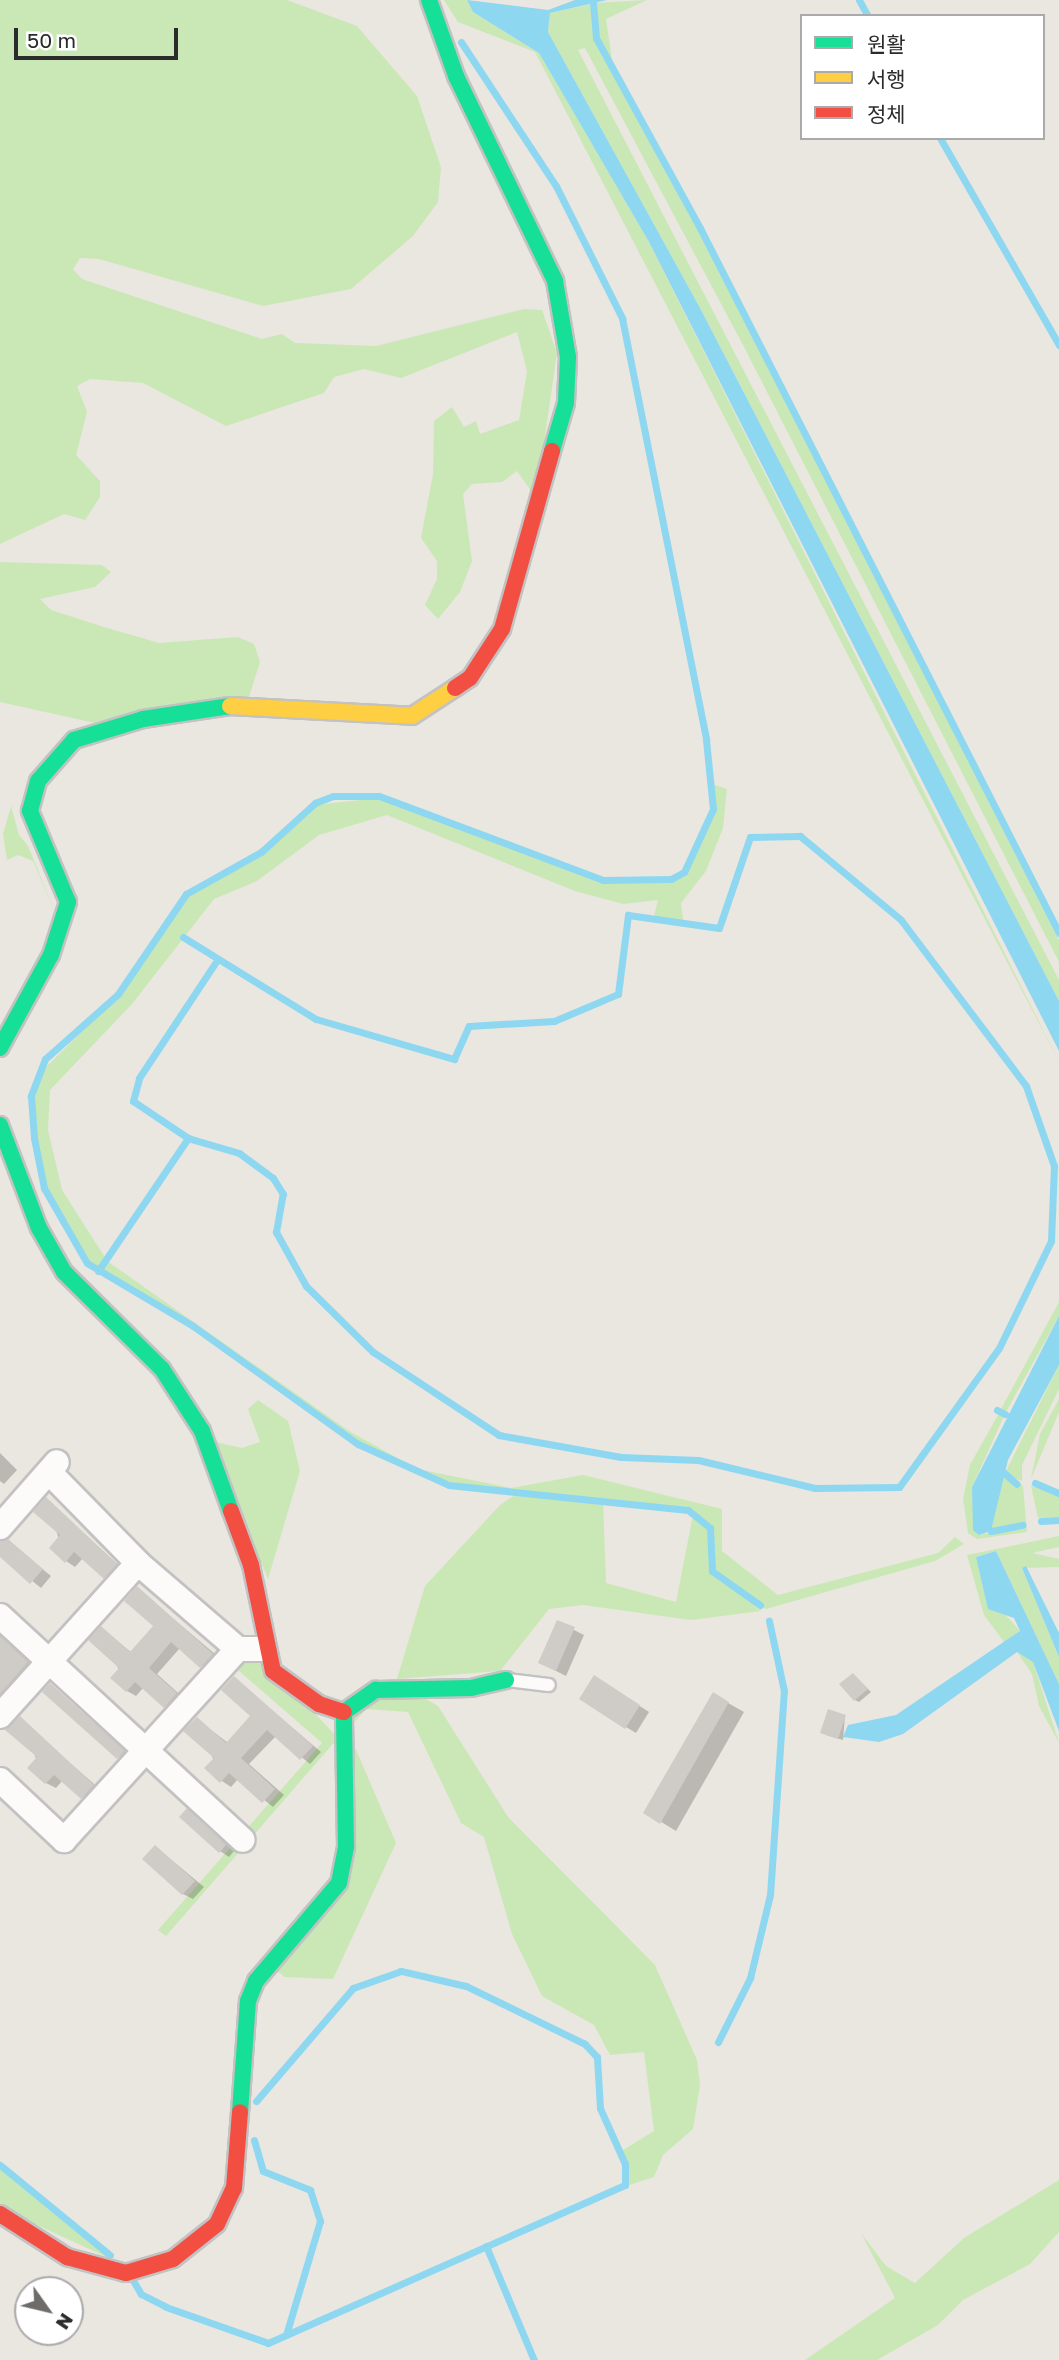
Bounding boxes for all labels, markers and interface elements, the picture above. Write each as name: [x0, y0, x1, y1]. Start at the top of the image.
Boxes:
scale bar: [18, 14, 182, 58]
legend: [800, 14, 1045, 140]
text: 50 m: [27, 27, 76, 53]
text: 원활: [867, 31, 906, 57]
text: 서행: [867, 66, 906, 92]
text: 정체: [867, 101, 906, 127]
north arrow: [14, 2276, 84, 2346]
text: N: [52, 2309, 79, 2334]

